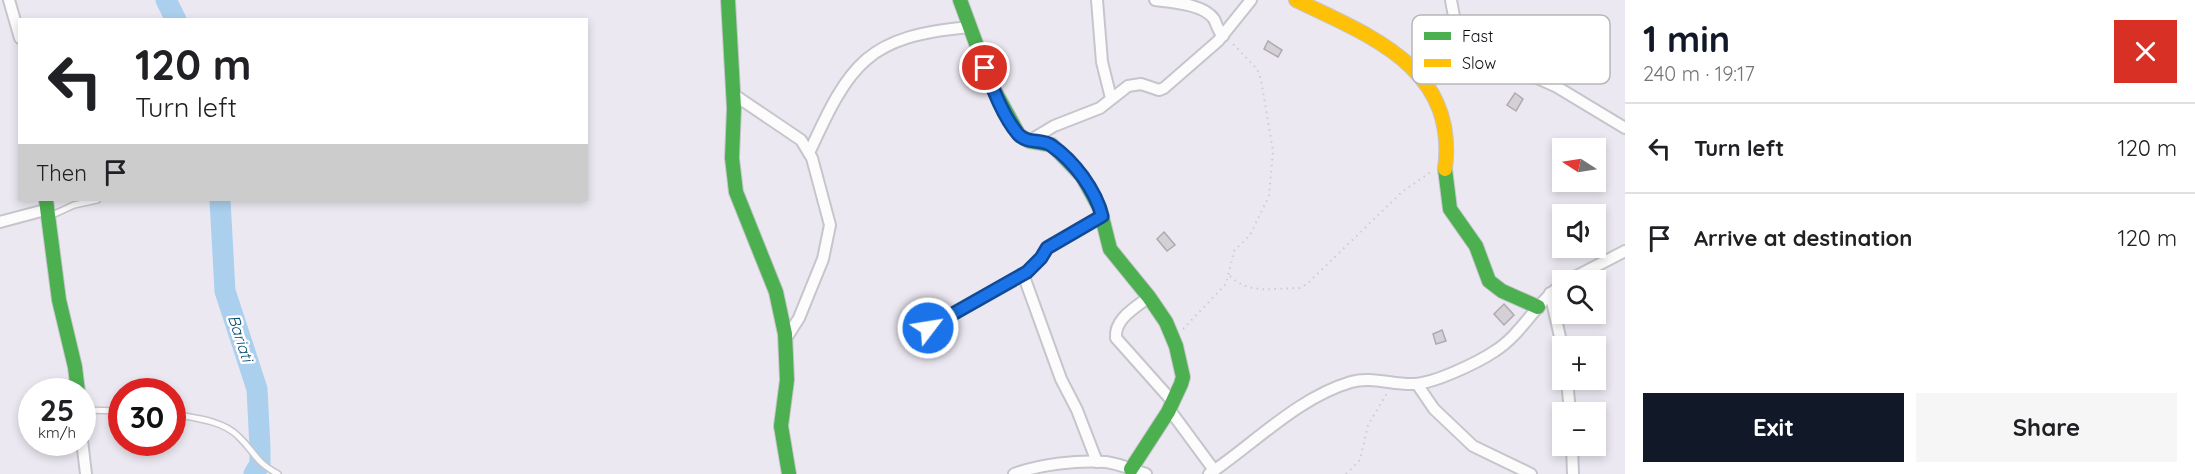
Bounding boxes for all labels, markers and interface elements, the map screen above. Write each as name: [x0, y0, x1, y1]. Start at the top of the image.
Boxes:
legend: [1412, 15, 1610, 84]
text: 1 min: [1643, 16, 1730, 61]
button: close: [2114, 20, 2177, 83]
text: Fast: [1462, 26, 1493, 46]
text: 120 m: [135, 38, 252, 91]
icon: left: [36, 42, 114, 120]
pin: [959, 42, 1010, 93]
icon: arrive: [968, 51, 1001, 84]
text: Slow: [1462, 53, 1496, 73]
text: 240 m · 19:17: [1643, 61, 1755, 86]
text: Turn left: [135, 90, 237, 124]
icon: left: [1643, 132, 1676, 165]
text: Turn left: [1694, 134, 1784, 162]
text: 120 m: [2118, 134, 2177, 162]
north arrow: [1552, 138, 1606, 192]
map controls: [1552, 138, 1606, 456]
icon: arrive: [99, 156, 132, 189]
text: Then: [36, 159, 87, 187]
button: sound: [1552, 204, 1606, 258]
icon: arrive: [1643, 222, 1676, 255]
text: Arrive at destination: [1694, 224, 1912, 252]
text: 120 m: [2118, 224, 2177, 252]
button: search: [1552, 270, 1606, 324]
position arrow: [896, 296, 960, 360]
water label: Bariati: [224, 312, 258, 366]
button: +: [1552, 336, 1606, 390]
speed limit sign: 30: [108, 378, 186, 456]
text: 25: [40, 391, 74, 429]
button: Exit: [1643, 393, 1904, 462]
button: Share: [1916, 393, 2177, 462]
button: −: [1552, 402, 1606, 456]
text: km/h: [38, 423, 76, 442]

